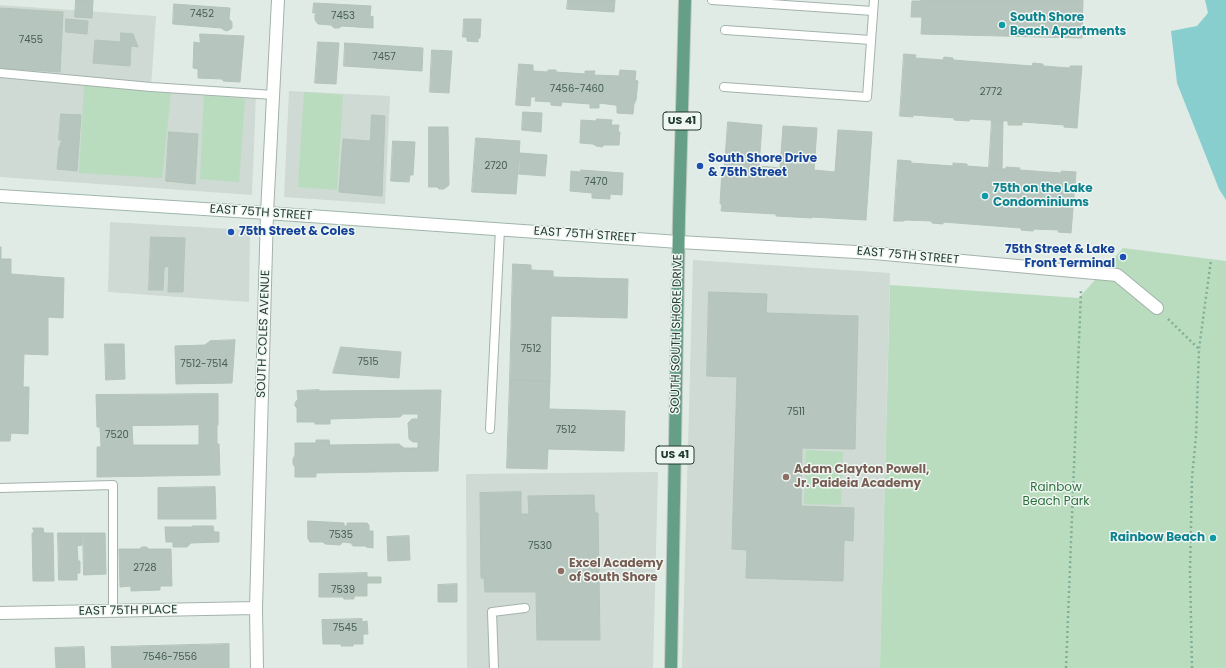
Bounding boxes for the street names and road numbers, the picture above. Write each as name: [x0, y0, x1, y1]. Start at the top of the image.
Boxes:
road number: US 41: [663, 112, 701, 130]
street label: EAST 75TH STREET: [209, 202, 313, 224]
street label: EAST 75TH STREET: [533, 224, 637, 246]
street label: EAST 75TH STREET: [856, 244, 960, 268]
street label: SOUTH SOUTH SHORE DRIVE: [668, 254, 686, 414]
street label: SOUTH COLES AVENUE: [255, 270, 273, 398]
road number: US 41: [656, 446, 694, 464]
street label: EAST 75TH PLACE: [79, 603, 177, 619]

